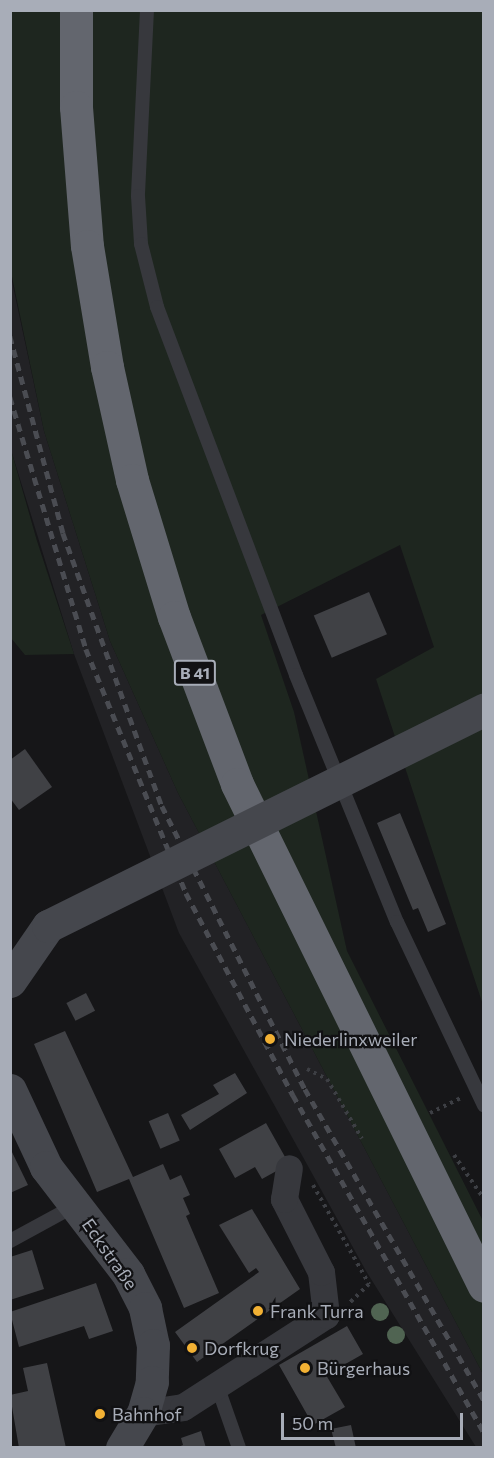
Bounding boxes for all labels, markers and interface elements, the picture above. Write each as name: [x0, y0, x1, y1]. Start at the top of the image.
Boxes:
road number: B 41: [172, 660, 218, 686]
place label: Niederlinxweiler: [284, 1028, 417, 1050]
marker: Niederlinxweiler: [261, 1030, 279, 1048]
street label: Eckstraße: [78, 1214, 142, 1294]
place label: Frank Turra: [270, 1300, 364, 1322]
marker: Frank Turra: [251, 1304, 265, 1318]
place label: Dorfkrug: [204, 1337, 279, 1359]
marker: Dorfkrug: [185, 1341, 199, 1355]
place label: Bürgerhaus: [317, 1357, 410, 1379]
marker: Bürgerhaus: [298, 1361, 312, 1375]
scale bar: [284, 1401, 466, 1439]
place label: Bahnhof: [112, 1403, 182, 1425]
marker: Bahnhof: [93, 1407, 107, 1421]
text: 50 m: [292, 1412, 333, 1434]

